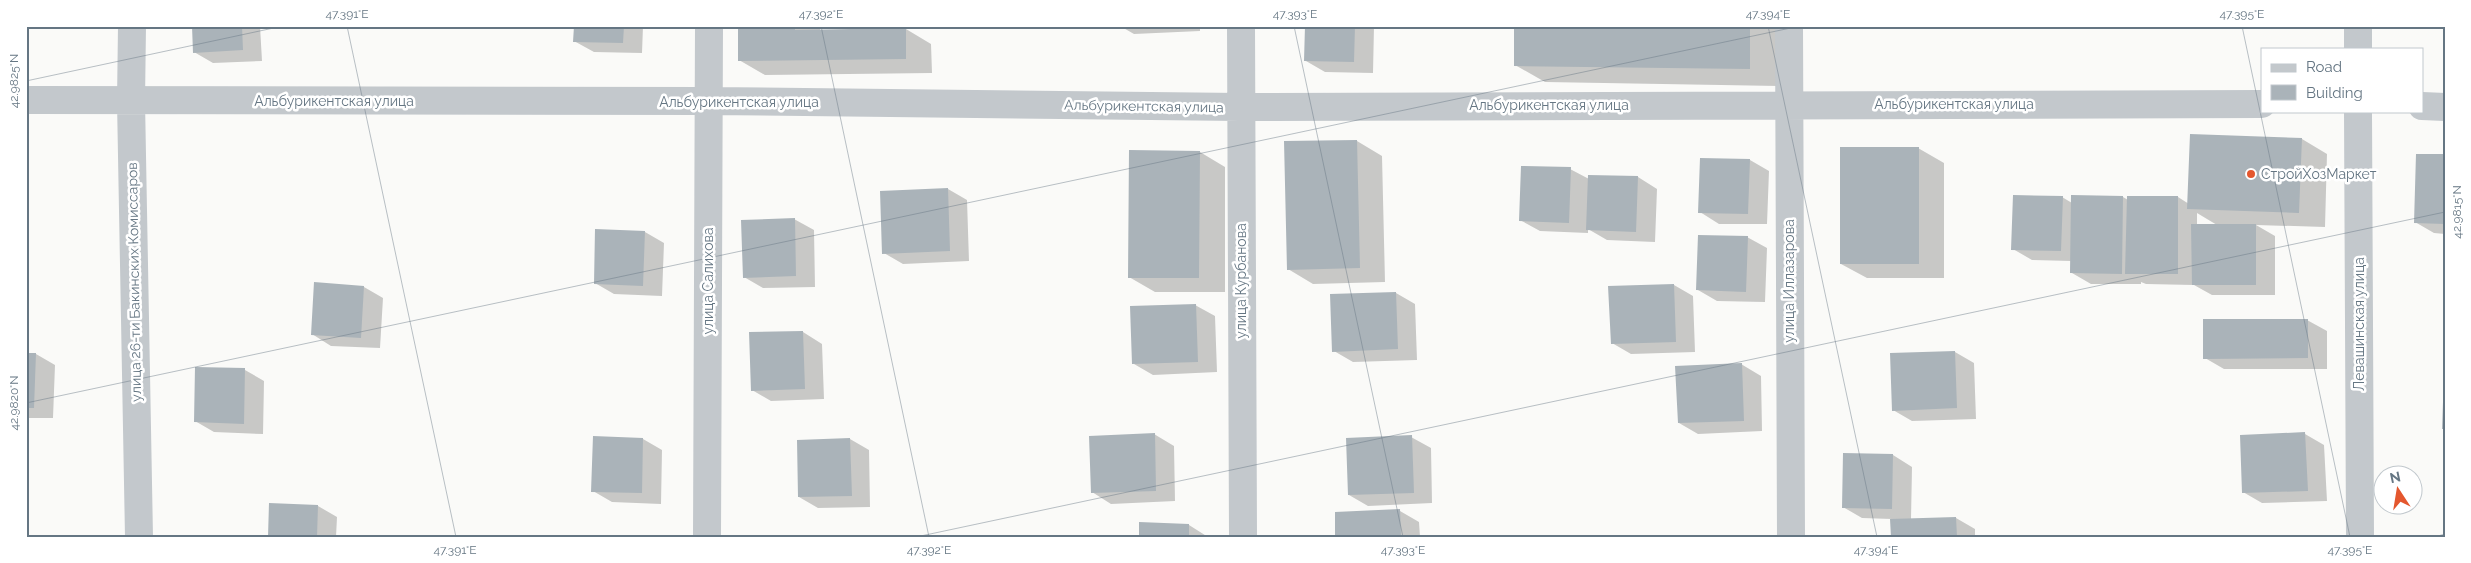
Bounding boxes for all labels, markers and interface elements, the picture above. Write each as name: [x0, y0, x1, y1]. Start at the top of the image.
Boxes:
text: 47.391°E: [325, 7, 369, 21]
text: 47.392°E: [799, 7, 843, 21]
text: 47.393°E: [1273, 7, 1317, 21]
text: 47.394°E: [1746, 7, 1790, 21]
text: 47.395°E: [2220, 7, 2264, 21]
legend: [2261, 48, 2424, 112]
text: 42.9825°N: [7, 54, 21, 108]
text: Road: [2306, 58, 2342, 76]
text: Building: [2306, 84, 2363, 102]
street label: Альбурикентская улица: [254, 93, 414, 109]
street label: Альбурикентская улица: [659, 94, 819, 110]
street label: Альбурикентская улица: [1874, 96, 2034, 112]
street label: Альбурикентская улица: [1064, 97, 1224, 115]
street label: Альбурикентская улица: [1469, 97, 1629, 113]
street label: улица 26-ти Бакинских Комиссаров: [124, 162, 144, 402]
place label: СтройХозМаркет: [2261, 166, 2377, 182]
marker: СтройХозМаркет: [2245, 168, 2257, 180]
text: 42.9815°N: [2450, 185, 2464, 239]
street label: улица Иллазарова: [1781, 219, 1797, 343]
street label: улица Курбанова: [1233, 223, 1249, 339]
street label: улица Салихова: [700, 227, 716, 335]
street label: Левашинская улица: [2351, 257, 2367, 391]
text: 42.9820°N: [7, 375, 21, 431]
north arrow: [2374, 466, 2424, 516]
text: N: [2388, 468, 2402, 486]
text: 47.391°E: [433, 543, 477, 557]
text: 47.392°E: [907, 543, 951, 557]
text: 47.393°E: [1381, 543, 1425, 557]
text: 47.394°E: [1854, 543, 1898, 557]
text: 47.395°E: [2328, 543, 2372, 557]

